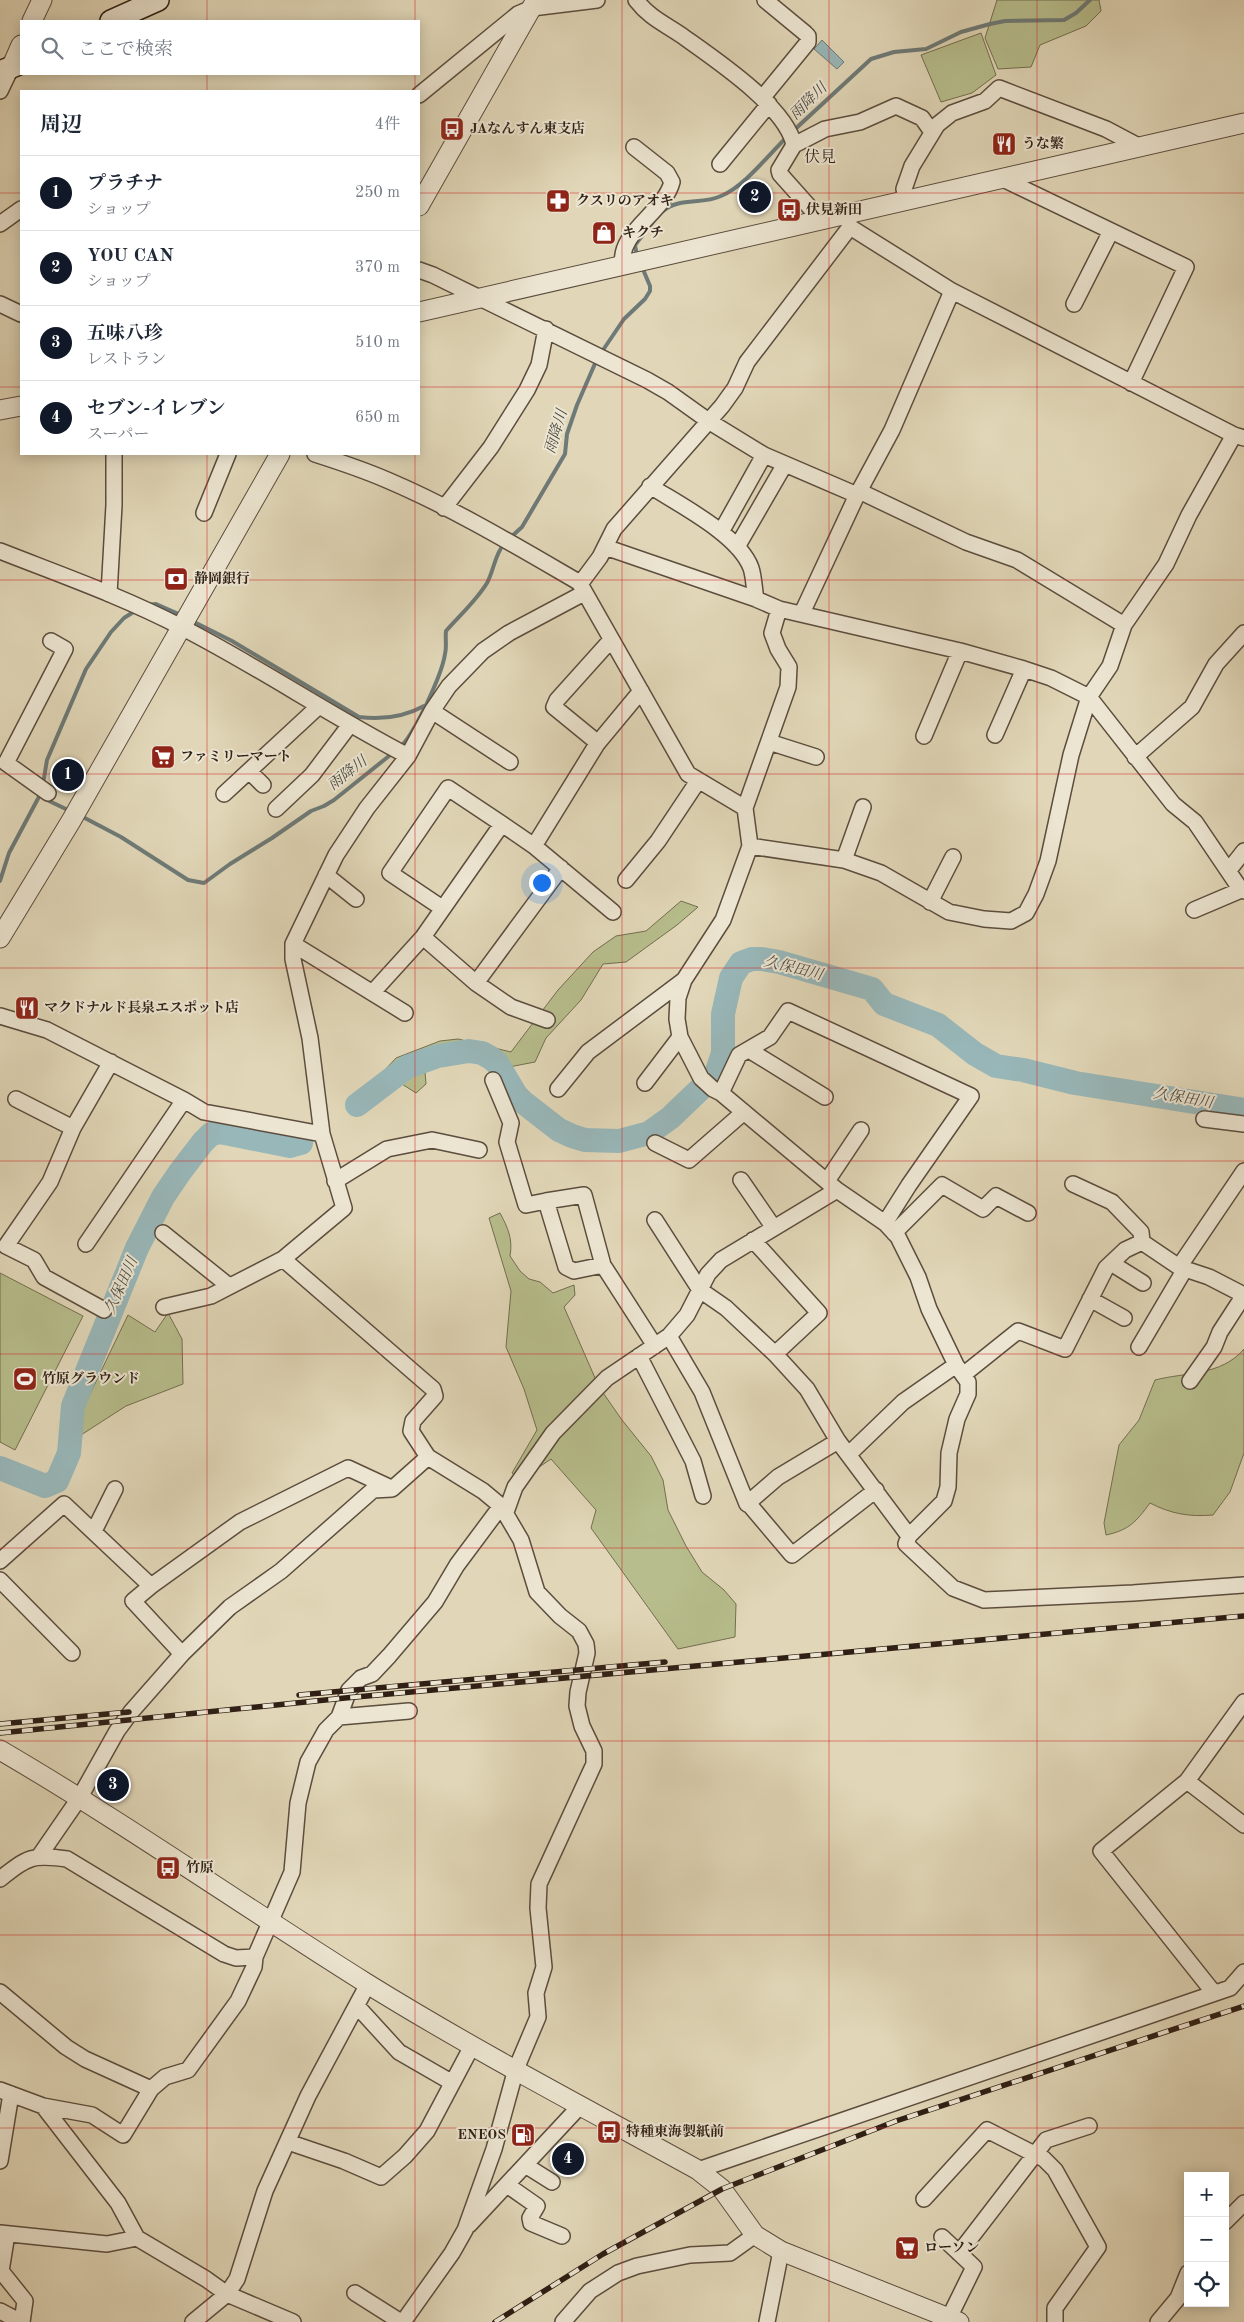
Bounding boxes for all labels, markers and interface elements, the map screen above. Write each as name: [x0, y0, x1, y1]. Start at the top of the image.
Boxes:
search box: [20, 20, 420, 75]
icon: search: [38, 34, 66, 62]
text: ここで検索: [78, 41, 173, 60]
water label: 雨降川: [786, 78, 832, 123]
text: 周辺: [40, 115, 82, 136]
bus stop icon: JAなんすん東支店: [439, 116, 465, 142]
text: 4件: [375, 117, 400, 133]
place label: JAなんすん東支店: [470, 121, 585, 136]
restaurant icon: うな繁: [991, 131, 1017, 157]
place label: うな繁: [1022, 136, 1064, 151]
district label: 伏見: [804, 148, 836, 166]
text: プラチナ: [87, 175, 163, 194]
pin: 2: [739, 178, 771, 216]
text: 1: [51, 185, 61, 201]
text: 250 m: [355, 185, 400, 201]
pharmacy icon: クスリのアオキ: [545, 188, 571, 214]
place label: クスリのアオキ: [576, 193, 674, 208]
bus stop icon: 伏見新田: [776, 197, 802, 223]
text: ショップ: [87, 202, 151, 218]
place label: 伏見新田: [806, 202, 862, 217]
shop icon: キクチ: [591, 220, 617, 246]
place label: キクチ: [622, 225, 664, 240]
text: YOU CAN: [87, 247, 174, 266]
text: 2: [51, 260, 61, 276]
text: 370 m: [355, 260, 400, 276]
text: ショップ: [87, 274, 151, 290]
text: 五味八珍: [87, 325, 163, 344]
text: 3: [51, 335, 61, 351]
text: 510 m: [355, 335, 400, 351]
text: レストラン: [87, 352, 167, 368]
text: セブン-イレブン: [87, 400, 226, 419]
water label: 雨降川: [541, 406, 571, 456]
text: 4: [51, 410, 61, 426]
text: 650 m: [355, 410, 400, 426]
text: スーパー: [87, 427, 149, 443]
bank icon: 静岡銀行: [163, 566, 189, 592]
place label: 静岡銀行: [194, 570, 250, 586]
supermarket icon: ファミリーマート: [150, 744, 176, 770]
place label: ファミリーマート: [180, 749, 292, 764]
water label: 雨降川: [324, 751, 372, 794]
pin: 1: [52, 756, 84, 794]
your location: [529, 870, 555, 896]
water label: 久保田川: [762, 953, 826, 984]
restaurant icon: マクドナルド長泉エスポット店: [14, 995, 40, 1021]
place label: マクドナルド長泉エスポット店: [44, 1000, 239, 1015]
water label: 久保田川: [1152, 1084, 1216, 1112]
water label: 久保田川: [101, 1253, 142, 1316]
sports icon: 竹原グラウンド: [12, 1366, 38, 1392]
place label: 竹原グラウンド: [42, 1371, 140, 1386]
pin: 3: [97, 1766, 129, 1804]
bus stop icon: 竹原: [155, 1855, 181, 1881]
place label: 竹原: [186, 1860, 214, 1875]
bus stop icon: 特種東海製紙前: [596, 2119, 622, 2145]
fuel station icon: ENEOS: [510, 2122, 536, 2148]
place label: 特種東海製紙前: [626, 2123, 724, 2139]
place label: ENEOS: [457, 2128, 506, 2142]
pin: 4: [552, 2140, 584, 2178]
map controls: [1184, 2172, 1229, 2307]
button: +: [1184, 2172, 1229, 2217]
button: −: [1184, 2217, 1229, 2262]
supermarket icon: ローソン: [894, 2235, 920, 2261]
place label: ローソン: [924, 2241, 979, 2255]
button: locate: [1184, 2262, 1229, 2307]

